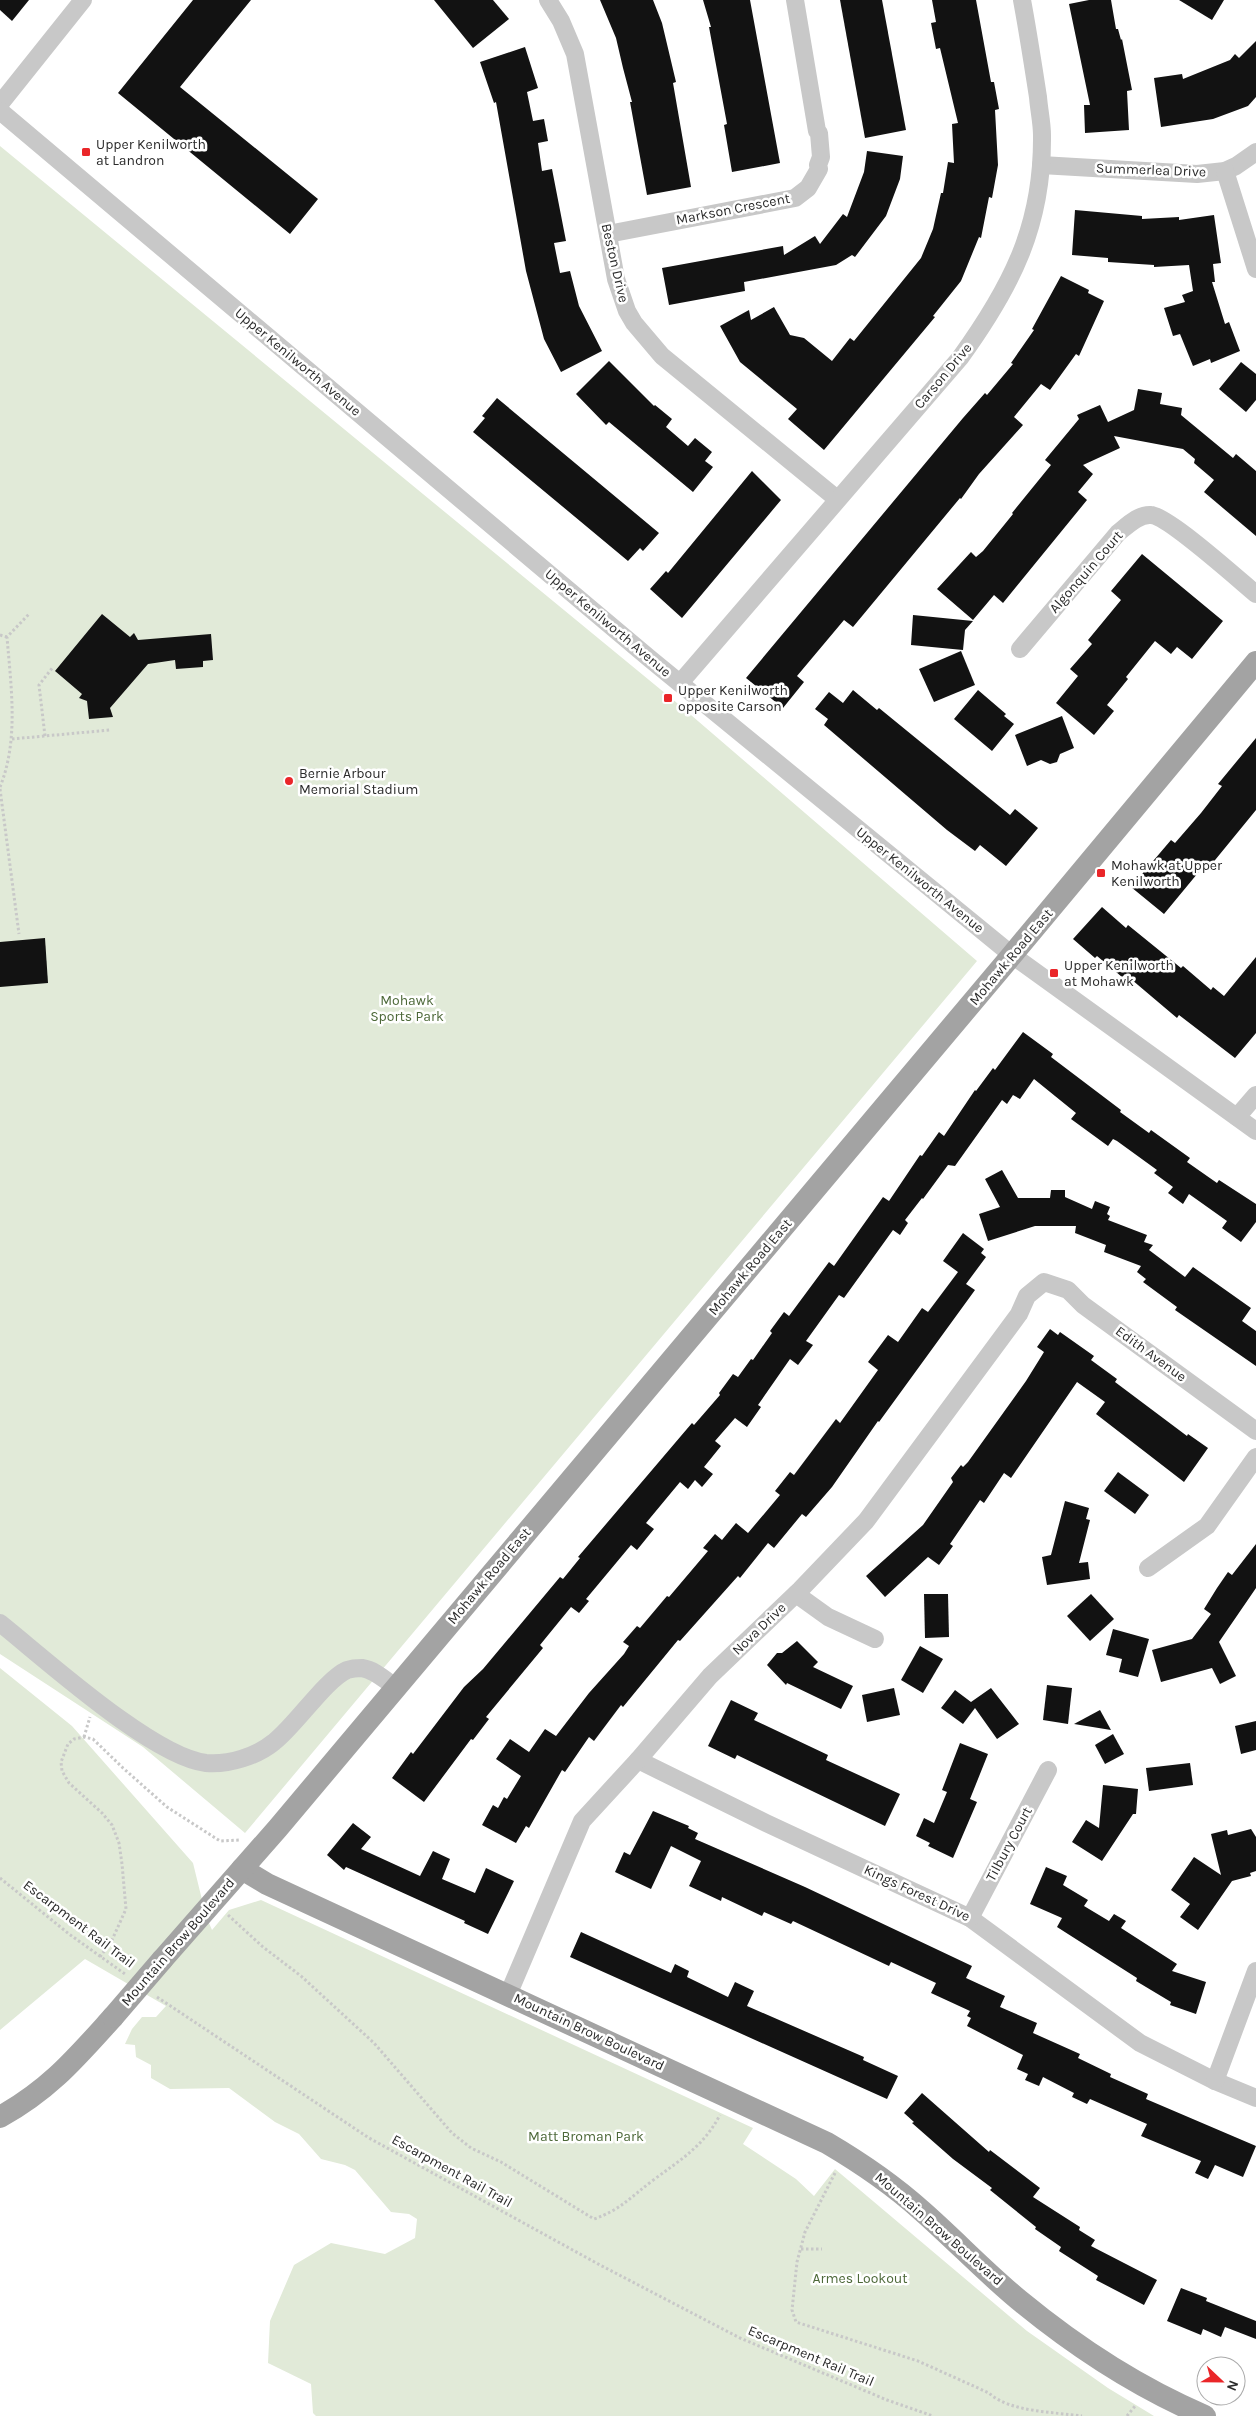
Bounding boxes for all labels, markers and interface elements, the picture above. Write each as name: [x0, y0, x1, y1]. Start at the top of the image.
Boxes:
place label: Upper Kenilworth at Landron: [96, 136, 206, 169]
marker: Upper Kenilworth at Landron: [80, 146, 92, 158]
street label: Summerlea Drive: [1096, 160, 1206, 180]
street label: Markson Crescent: [675, 190, 791, 228]
street label: Beston Drive: [598, 222, 632, 304]
street label: Upper Kenilworth Avenue: [232, 304, 364, 420]
street label: Carson Drive: [911, 340, 975, 412]
street label: Algonquin Court: [1046, 527, 1126, 617]
street label: Upper Kenilworth Avenue: [542, 565, 674, 681]
place label: Upper Kenilworth opposite Carson: [678, 682, 788, 715]
marker: Upper Kenilworth opposite Carson: [662, 692, 674, 704]
place label: Bernie Arbour Memorial Stadium: [299, 765, 418, 798]
marker: Bernie Arbour Memorial Stadium: [283, 775, 295, 787]
street label: Upper Kenilworth Avenue: [853, 823, 987, 937]
place label: Mohawk at Upper Kenilworth: [1111, 857, 1223, 890]
marker: Mohawk at Upper Kenilworth: [1095, 867, 1107, 879]
street label: Mohawk Road East: [966, 905, 1056, 1009]
place label: Upper Kenilworth at Mohawk: [1064, 957, 1174, 990]
marker: Upper Kenilworth at Mohawk: [1048, 967, 1060, 979]
park label: Mohawk Sports Park: [370, 992, 444, 1025]
street label: Mohawk Road East: [705, 1215, 795, 1319]
street label: Edith Avenue: [1112, 1323, 1190, 1385]
street label: Mohawk Road East: [444, 1524, 534, 1628]
street label: Nova Drive: [729, 1599, 789, 1659]
street label: Tilbury Court: [982, 1804, 1036, 1884]
street label: Kings Forest Drive: [861, 1861, 973, 1925]
street label: Mountain Brow Boulevard: [118, 1874, 238, 2010]
street label: Escarpment Rail Trail: [20, 1877, 138, 1971]
street label: Mountain Brow Boulevard: [511, 1990, 667, 2074]
park label: Matt Broman Park: [528, 2128, 644, 2145]
street label: Escarpment Rail Trail: [389, 2131, 515, 2211]
street label: Mountain Brow Boulevard: [871, 2169, 1007, 2289]
park label: Armes Lookout: [812, 2270, 908, 2287]
street label: Escarpment Rail Trail: [745, 2322, 877, 2390]
north arrow: [1196, 2356, 1246, 2406]
text: N: [1223, 2378, 1242, 2394]

